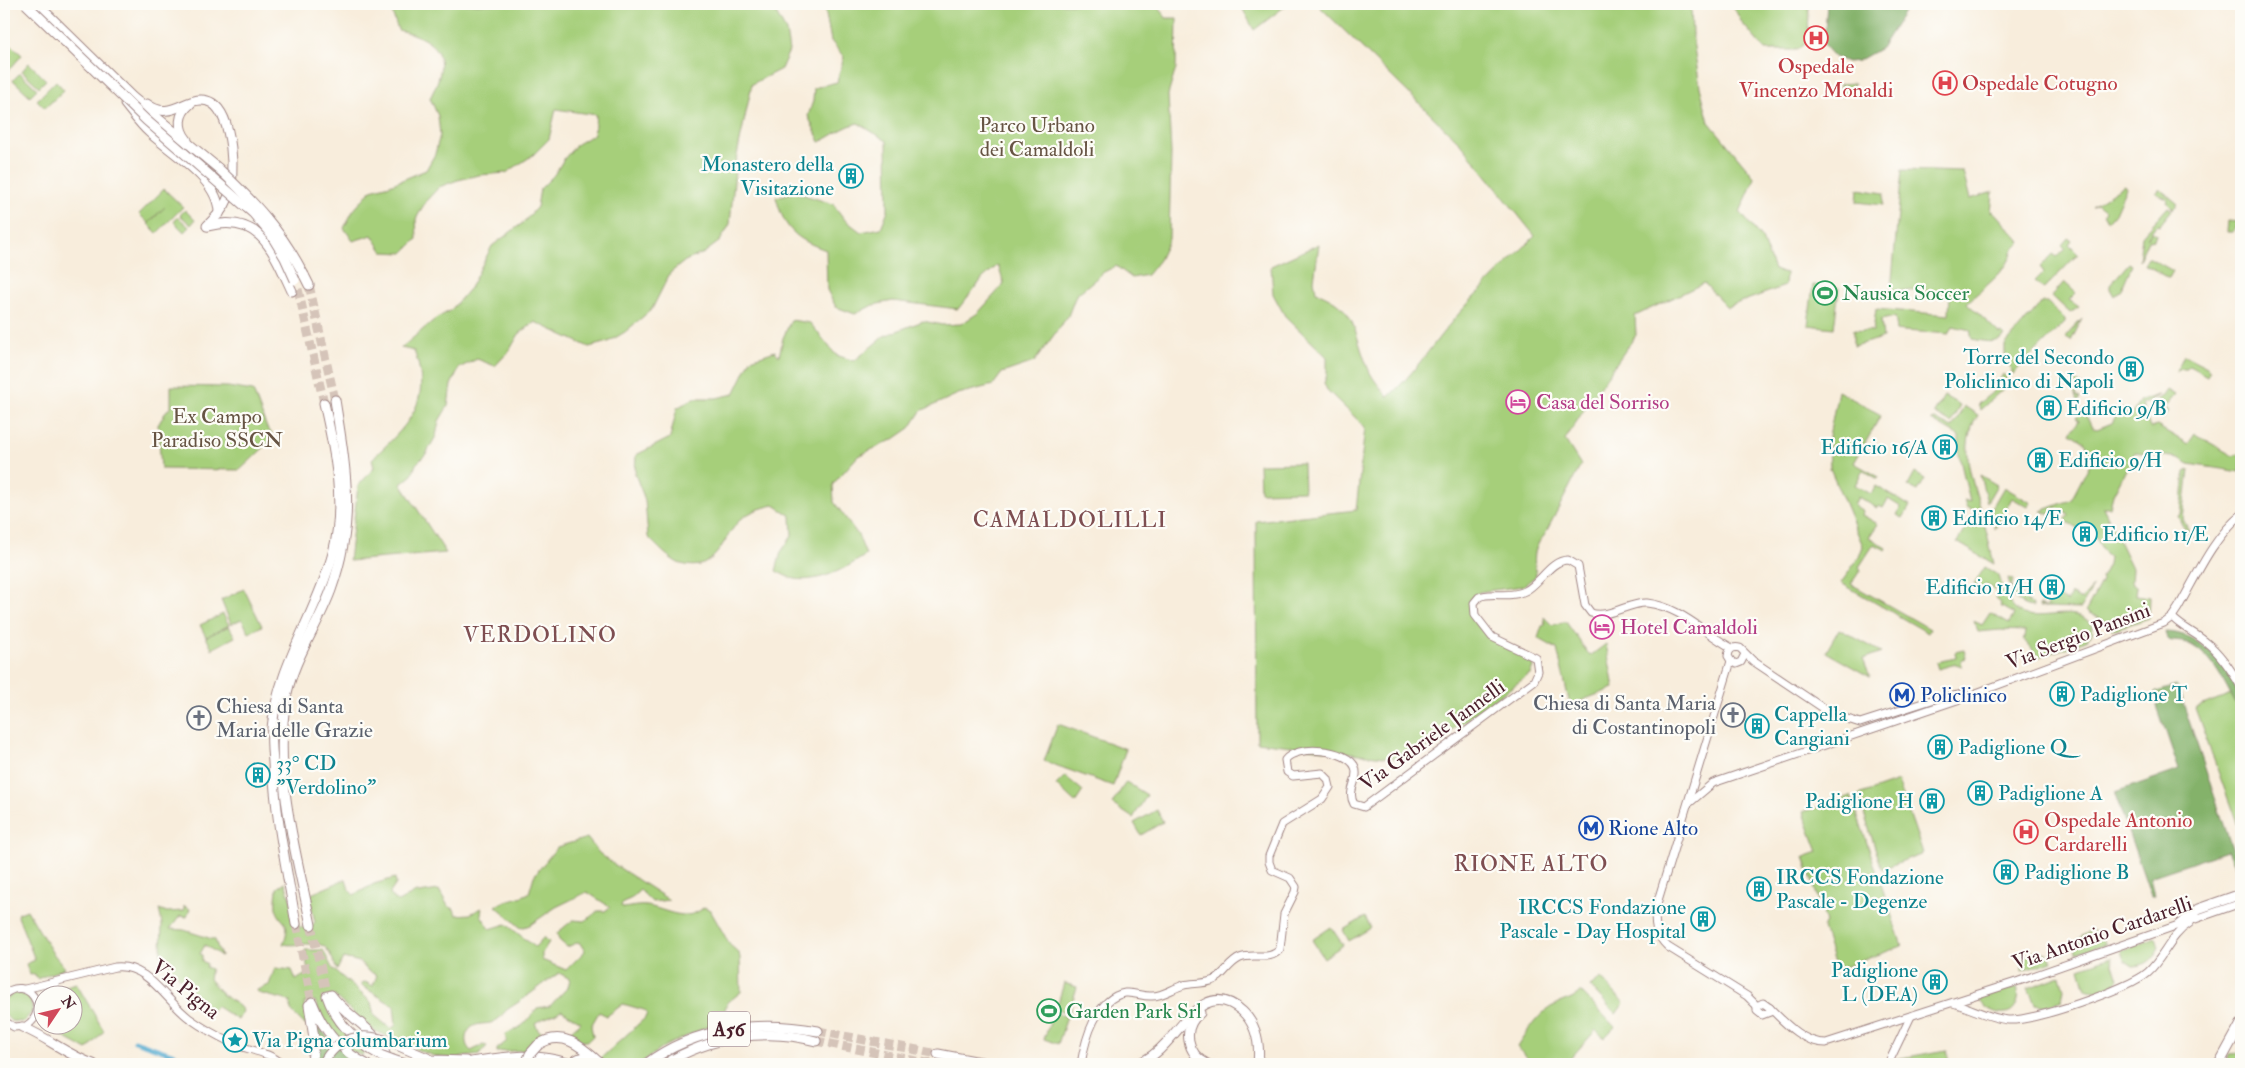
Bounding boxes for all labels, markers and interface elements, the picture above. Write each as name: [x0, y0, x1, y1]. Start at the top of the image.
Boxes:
hospital icon: Ospedale Vincenzo Monaldi: [1803, 25, 1829, 51]
place label: Ospedale Vincenzo Monaldi: [1739, 53, 1894, 104]
hospital icon: Ospedale Cotugno: [1932, 70, 1958, 96]
place label: Ospedale Cotugno: [1962, 70, 2118, 97]
park label: Parco Urbano dei Camaldoli: [979, 112, 1095, 163]
place label: Monastero della Visitazione: [701, 151, 834, 202]
building icon: Monastero della Visitazione: [838, 163, 864, 189]
sports icon: Nausica Soccer: [1812, 280, 1838, 306]
place label: Nausica Soccer: [1842, 280, 1969, 307]
place label: Torre del Secondo Policlinico di Napoli: [1944, 344, 2114, 395]
building icon: Torre del Secondo Policlinico di Napoli: [2118, 356, 2144, 382]
hotel icon: Casa del Sorriso: [1505, 389, 1531, 415]
place label: Casa del Sorriso: [1536, 389, 1669, 416]
building icon: Edificio 9/B: [2036, 395, 2062, 421]
place label: Edificio 9/B: [2066, 395, 2167, 422]
park label: Ex Campo Paradiso SSCN: [151, 403, 283, 454]
place label: Edificio 16/A: [1820, 434, 1928, 461]
building icon: Edificio 16/A: [1932, 434, 1958, 460]
building icon: Edificio 9/H: [2027, 447, 2053, 473]
place label: Edificio 9/H: [2058, 447, 2163, 474]
building icon: Edificio 14/E: [1921, 505, 1947, 531]
place label: Edificio 14/E: [1952, 505, 2063, 532]
district label: CAMALDOLILLI: [973, 506, 1167, 534]
building icon: Edificio 11/E: [2072, 521, 2098, 547]
place label: Edificio 11/E: [2102, 521, 2209, 548]
place label: Edificio 11/H: [1925, 574, 2034, 601]
building icon: Edificio 11/H: [2039, 574, 2065, 600]
street label: Via Sergio Pansini: [2002, 596, 2155, 676]
hotel icon: Hotel Camaldoli: [1589, 614, 1615, 640]
place label: Hotel Camaldoli: [1620, 614, 1758, 641]
district label: VERDOLINO: [463, 621, 617, 649]
street label: Via Gabriele Jannelli: [1354, 673, 1511, 797]
building icon: Padiglione T: [2049, 681, 2075, 707]
place label: Padiglione T: [2080, 681, 2188, 708]
metro station icon: Policlinico: [1889, 682, 1915, 708]
place label: Policlinico: [1920, 682, 2007, 709]
place label: Chiesa di Santa Maria di Costantinopoli: [1533, 690, 1716, 741]
place label: Chiesa di Santa Maria delle Grazie: [216, 693, 373, 744]
place label: Cappella Cangiani: [1774, 701, 1850, 752]
church icon: Chiesa di Santa Maria di Costantinopoli: [1720, 702, 1746, 728]
church icon: Chiesa di Santa Maria delle Grazie: [186, 705, 212, 731]
building icon: Cappella Cangiani: [1744, 713, 1770, 739]
building icon: Padiglione Q: [1927, 734, 1953, 760]
place label: Padiglione Q: [1958, 734, 2081, 761]
place label: 33° CD "Verdolino": [276, 750, 376, 801]
building icon: 33° CD "Verdolino": [245, 762, 271, 788]
building icon: Padiglione A: [1967, 780, 1993, 806]
place label: Padiglione A: [1998, 780, 2103, 807]
place label: Padiglione H: [1805, 788, 1914, 815]
building icon: Padiglione H: [1919, 788, 1945, 814]
place label: Ospedale Antonio Cardarelli: [2044, 807, 2192, 858]
metro station icon: Rione Alto: [1578, 815, 1604, 841]
place label: Rione Alto: [1608, 815, 1698, 842]
hospital icon: Ospedale Antonio Cardarelli: [2013, 819, 2039, 845]
district label: RIONE ALTO: [1454, 850, 1608, 878]
building icon: Padiglione B: [1993, 859, 2019, 885]
place label: Padiglione B: [2024, 859, 2129, 886]
place label: IRCCS Fondazione Pascale - Degenze: [1776, 864, 1944, 915]
building icon: IRCCS Fondazione Pascale - Degenze: [1746, 876, 1772, 902]
street label: Via Antonio Cardarelli: [2009, 890, 2196, 977]
place label: IRCCS Fondazione Pascale - Day Hospital: [1499, 894, 1687, 945]
building icon: IRCCS Fondazione Pascale - Day Hospital: [1690, 906, 1716, 932]
street label: Via Pigna: [146, 953, 226, 1026]
place label: Padiglione L (DEA): [1831, 957, 1918, 1008]
building icon: Padiglione L (DEA): [1922, 969, 1948, 995]
north arrow: [32, 986, 82, 1036]
text: N: [57, 992, 79, 1013]
sports icon: Garden Park Srl: [1036, 998, 1062, 1024]
place label: Garden Park Srl: [1066, 998, 1202, 1025]
road number: A56: [708, 1012, 750, 1046]
place icon: Via Pigna columbarium: [222, 1027, 248, 1053]
place label: Via Pigna columbarium: [252, 1027, 448, 1054]

